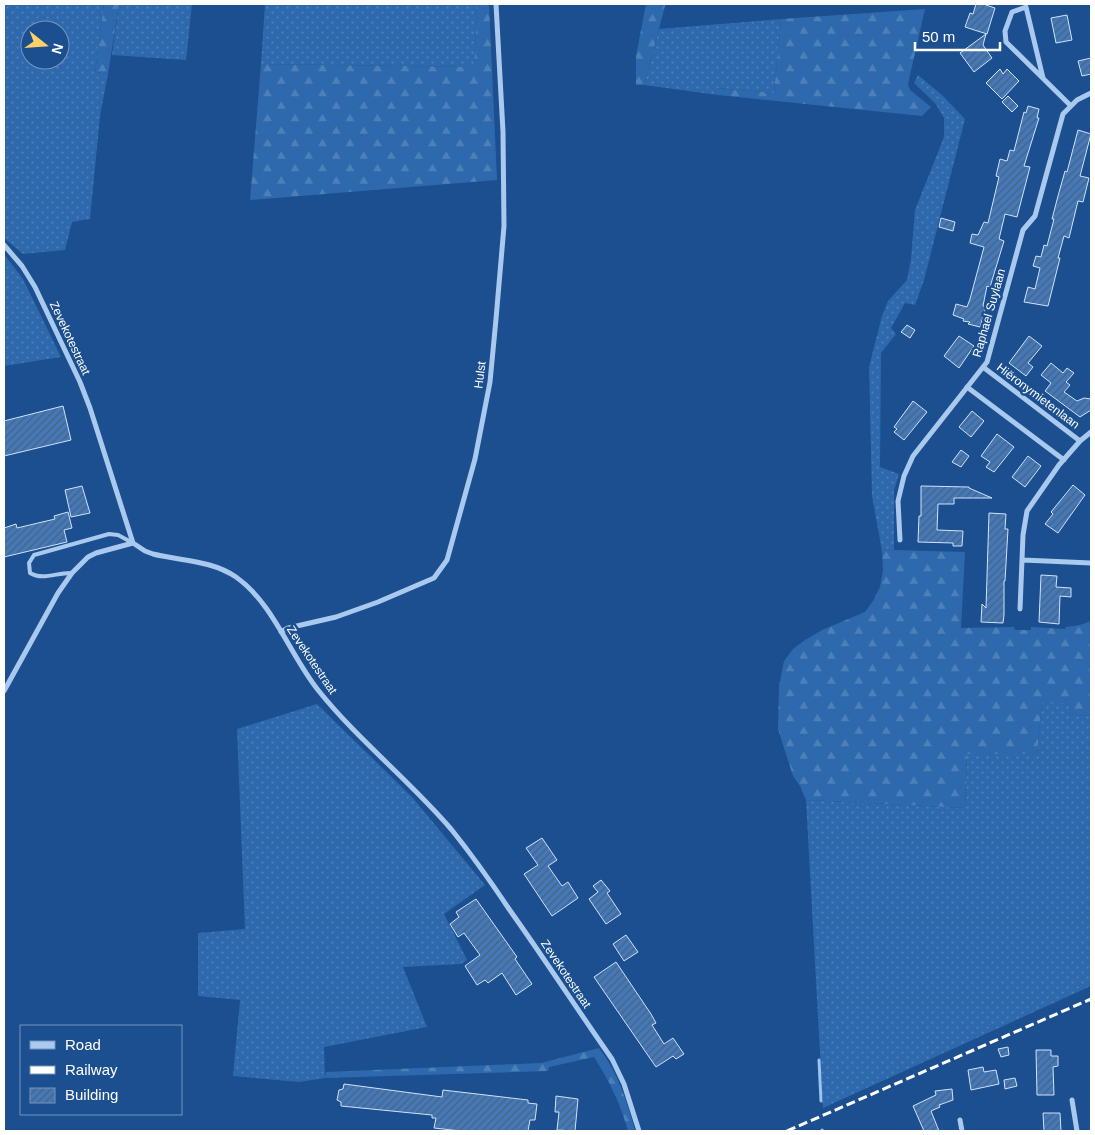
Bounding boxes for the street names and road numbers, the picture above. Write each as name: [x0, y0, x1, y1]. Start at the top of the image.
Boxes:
street label: Raphael Suylaan: [970, 267, 1008, 359]
street label: Zevekotestraat: [47, 299, 93, 378]
street label: Hulst: [471, 360, 489, 389]
street label: Hiëronymietenlaan: [994, 360, 1082, 432]
street label: Zevekotestraat: [284, 623, 340, 697]
street label: Zevekotestraat: [538, 937, 594, 1011]

